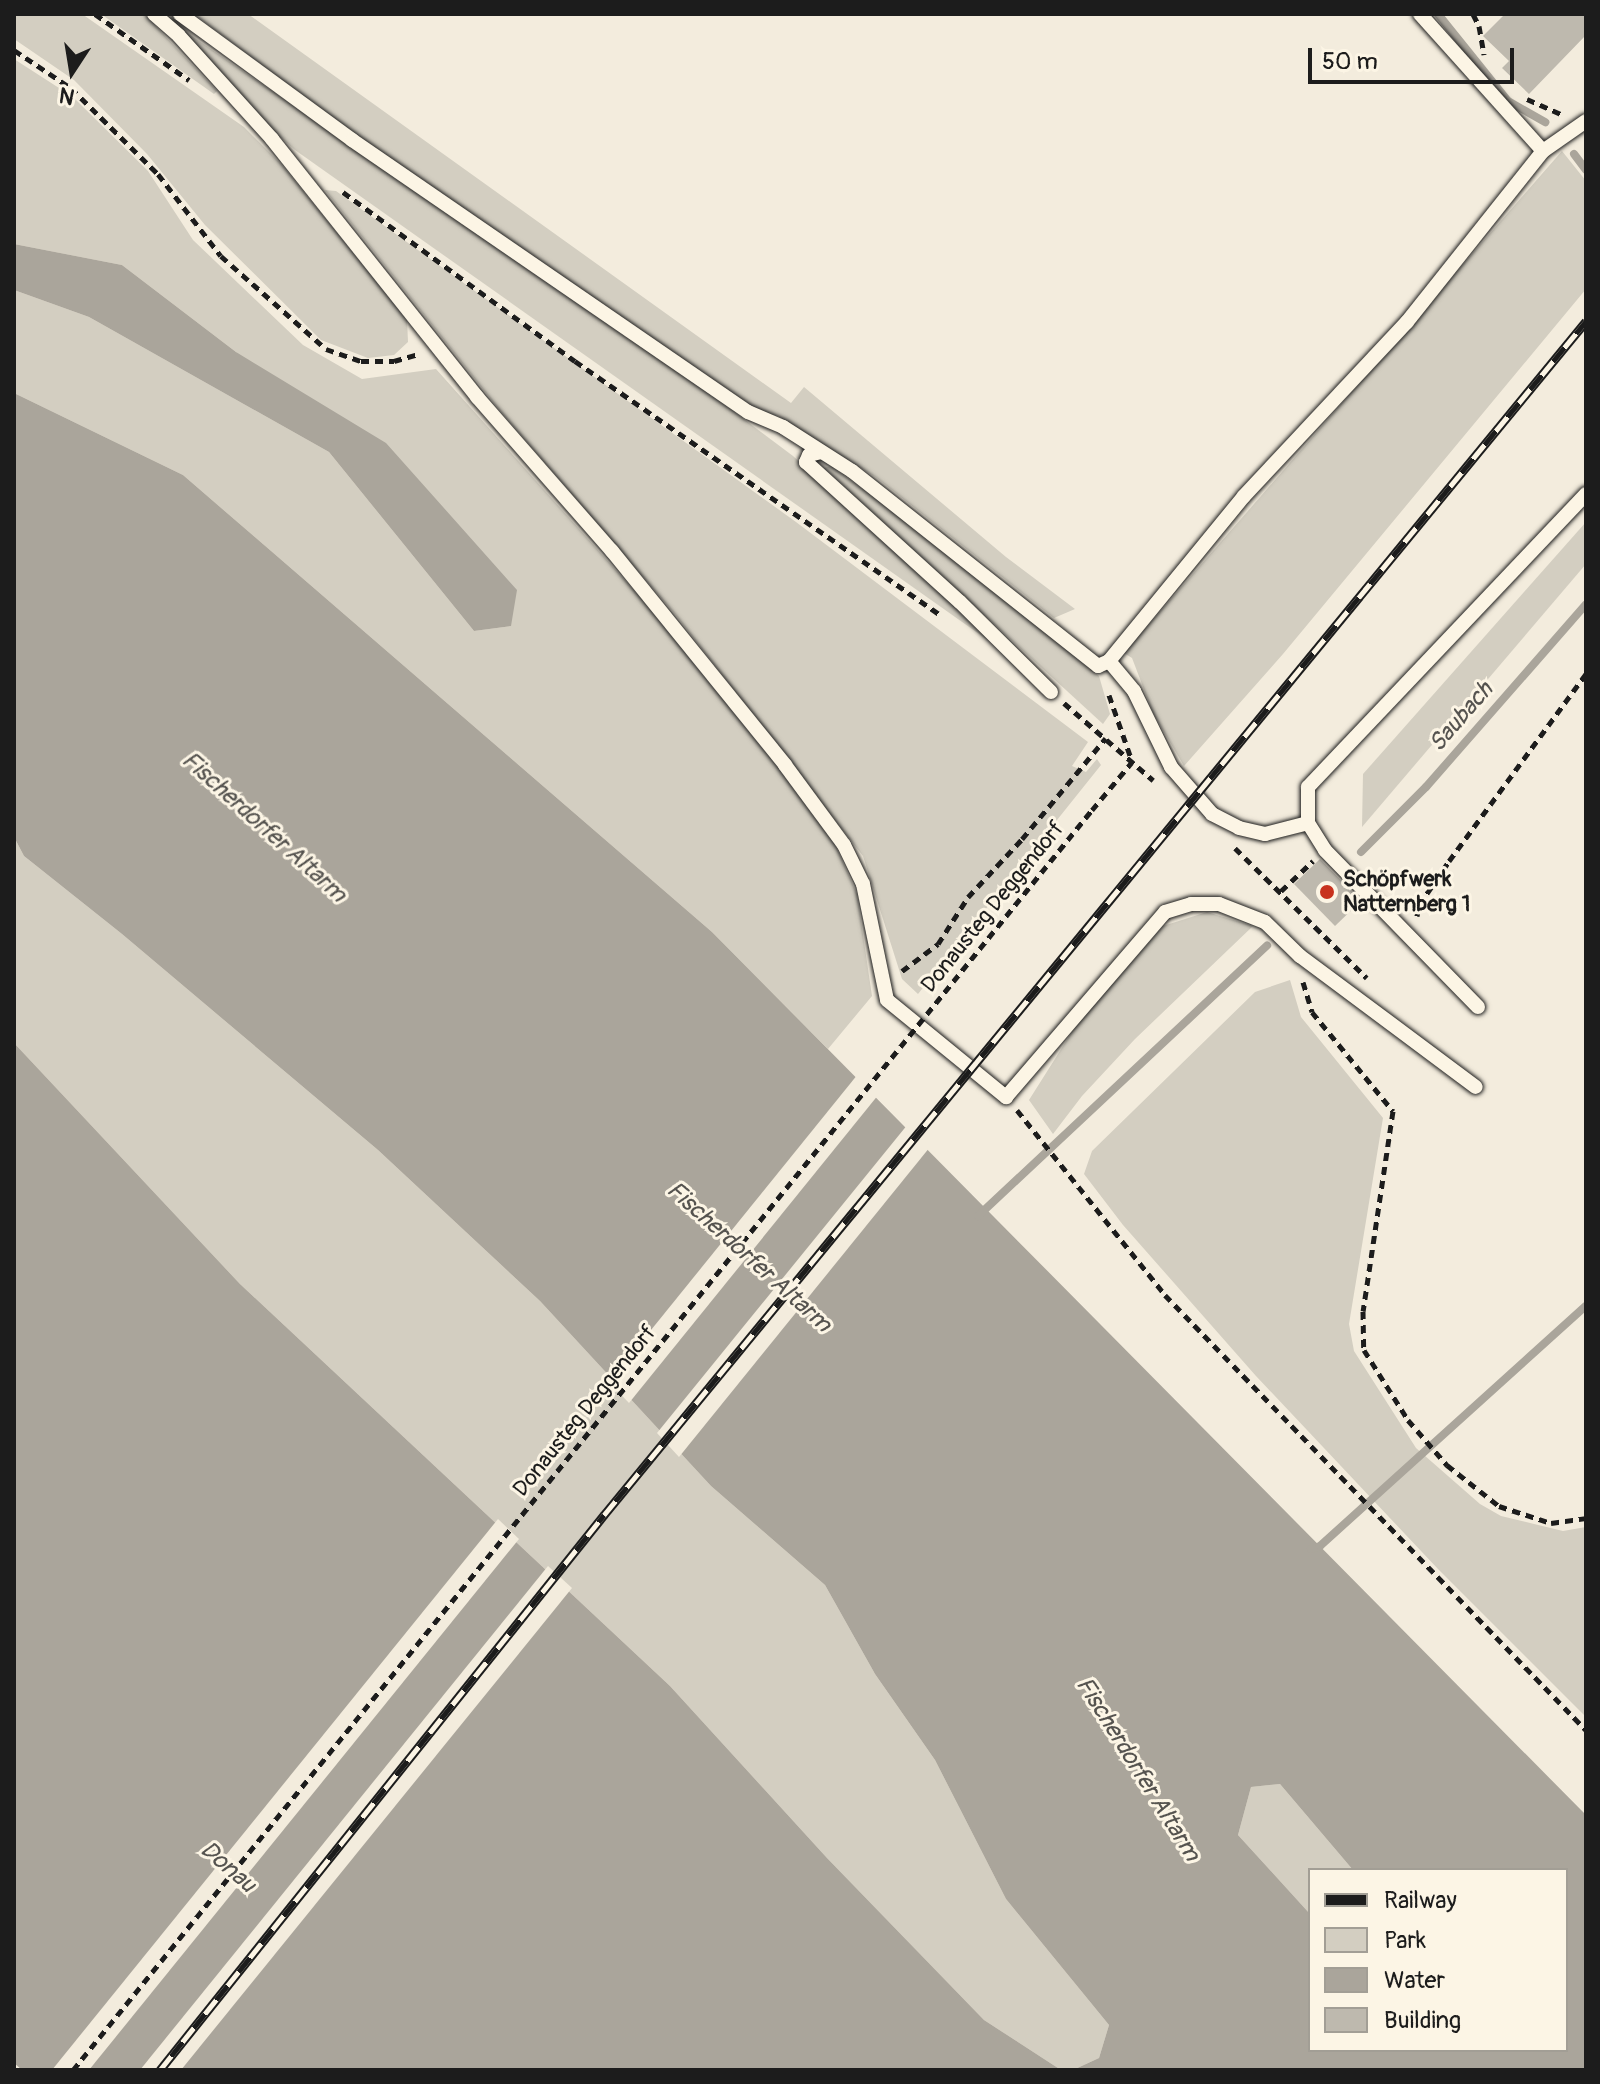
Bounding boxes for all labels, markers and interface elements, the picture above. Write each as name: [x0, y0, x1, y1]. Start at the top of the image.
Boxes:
north arrow: [32, 32, 112, 112]
scale bar: [1312, 32, 1518, 82]
text: 50 m: [1322, 47, 1378, 76]
text: N: [57, 80, 77, 111]
water label: Saubach: [1423, 676, 1499, 758]
water label: Fischerdorfer Altarm: [176, 746, 352, 908]
street label: Donausteg Deggendorf: [916, 816, 1070, 998]
place label: Schöpfwerk Natternberg 1: [1343, 866, 1470, 918]
marker: Schöpfwerk Natternberg 1: [1318, 883, 1336, 901]
water label: Fischerdorfer Altarm: [661, 1176, 837, 1338]
street label: Donausteg Deggendorf: [508, 1320, 662, 1502]
water label: Fischerdorfer Altarm: [1070, 1672, 1206, 1866]
water label: Donau: [194, 1835, 262, 1899]
legend: [1308, 1868, 1568, 2052]
text: Railway: [1384, 1886, 1457, 1915]
text: Park: [1384, 1926, 1426, 1955]
text: Water: [1384, 1966, 1445, 1995]
text: Building: [1384, 2006, 1461, 2035]

